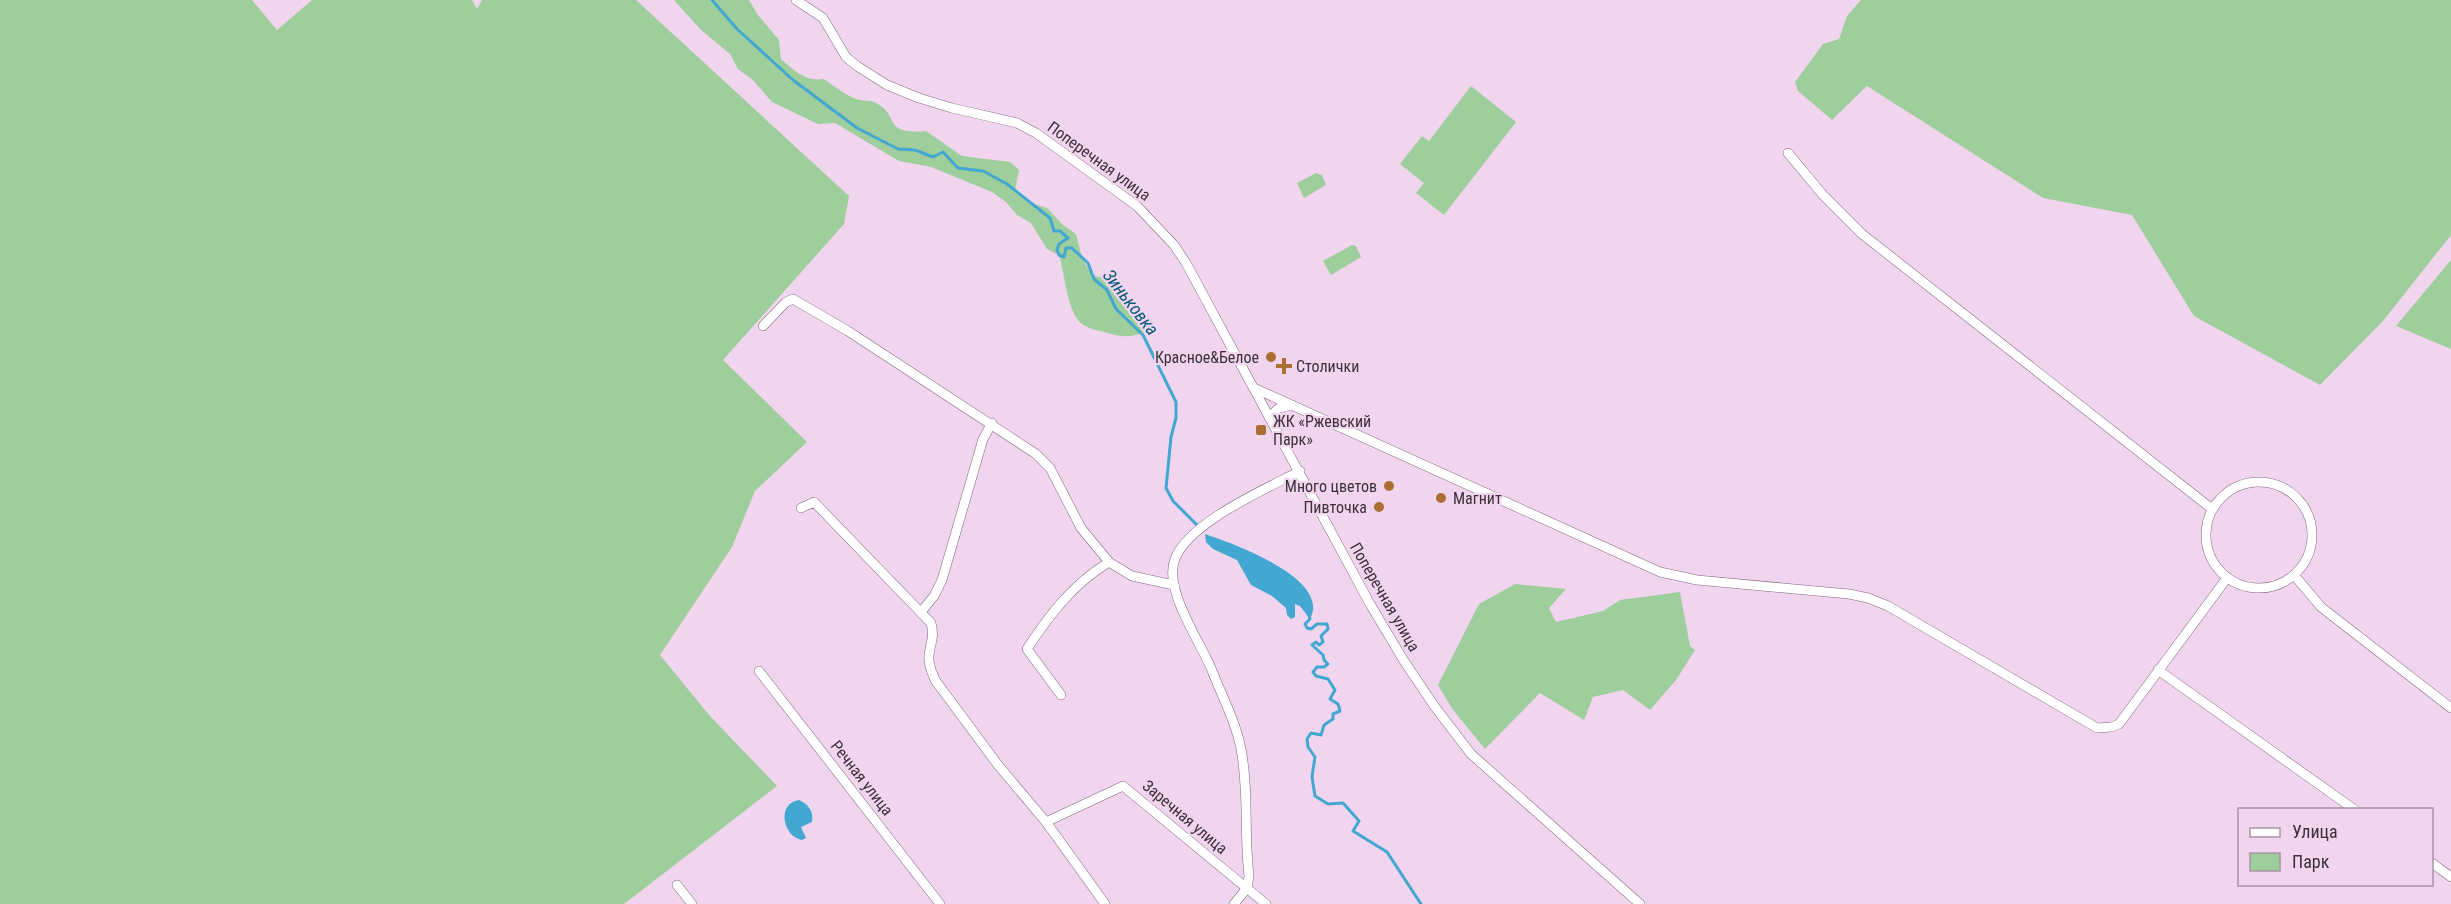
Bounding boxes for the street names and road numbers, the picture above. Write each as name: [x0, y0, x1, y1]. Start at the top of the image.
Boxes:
street label: Поперечная улица: [1044, 117, 1154, 205]
street label: Поперечная улица: [1346, 539, 1424, 655]
street label: Речная улица: [827, 737, 897, 819]
street label: Заречная улица: [1139, 776, 1231, 858]

